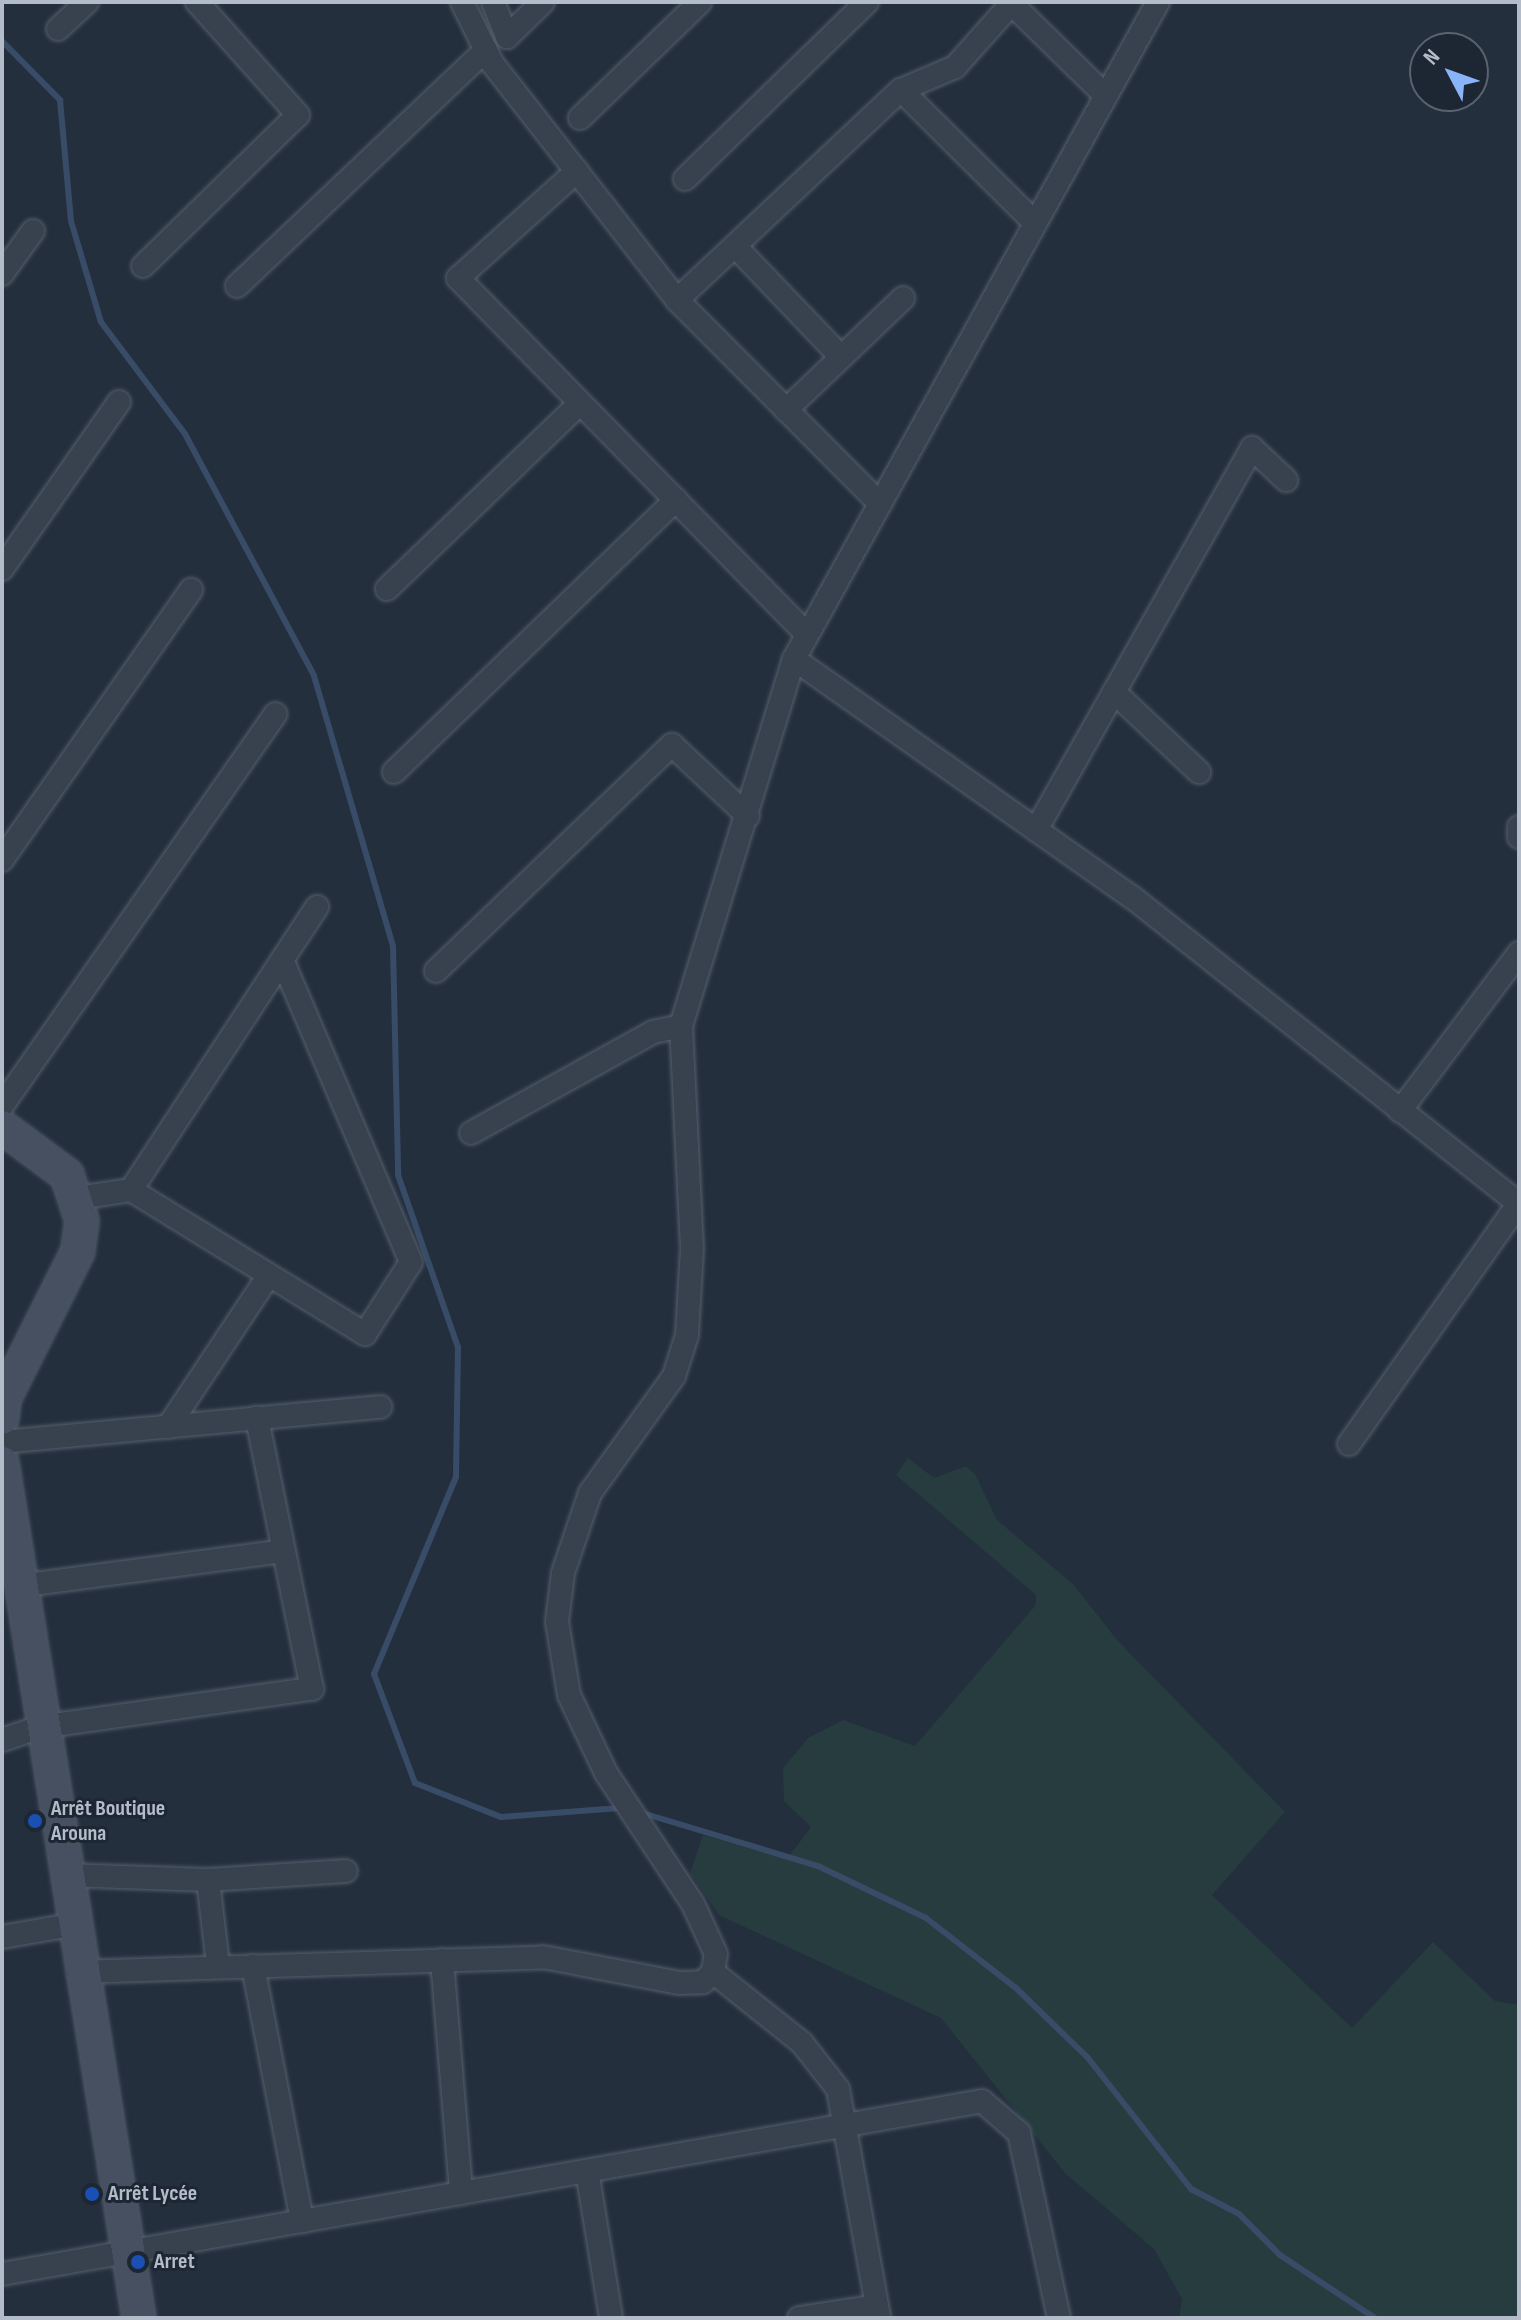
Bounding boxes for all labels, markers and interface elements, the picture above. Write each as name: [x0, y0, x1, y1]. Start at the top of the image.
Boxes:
north arrow: [1409, 32, 1489, 112]
text: N: [1418, 44, 1446, 71]
place label: Arrêt Boutique Arouna: [51, 1795, 165, 1846]
marker: Arrêt Boutique Arouna: [26, 1812, 44, 1830]
place label: Arrêt Lycée: [108, 2181, 197, 2207]
marker: Arrêt Lycée: [83, 2185, 101, 2203]
place label: Arret: [154, 2249, 195, 2275]
marker: Arret: [129, 2253, 147, 2271]

